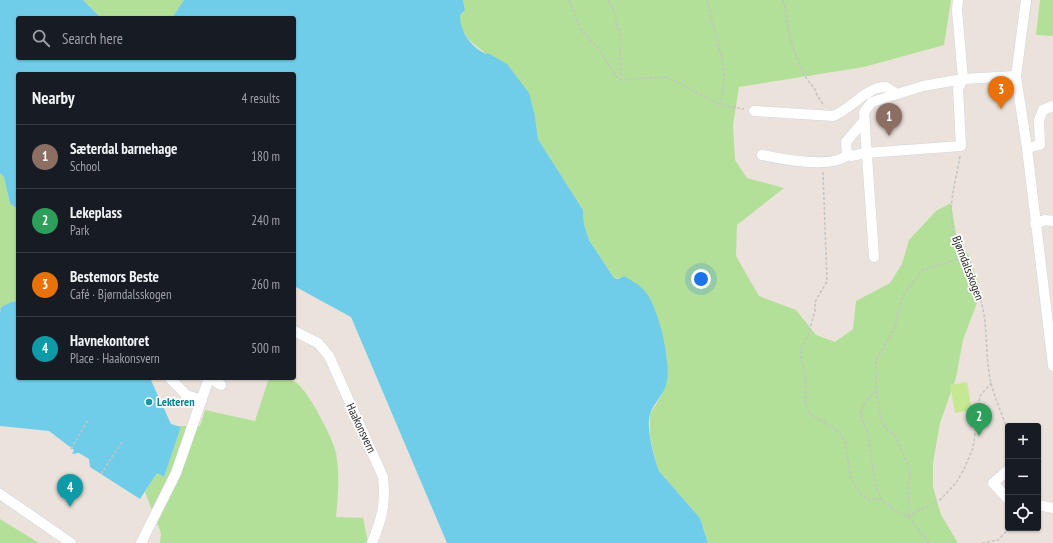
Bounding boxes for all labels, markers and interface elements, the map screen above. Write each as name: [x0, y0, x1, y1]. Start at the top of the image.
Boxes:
search box: [16, 16, 296, 60]
icon: search: [30, 27, 52, 49]
text: Search here: [62, 29, 123, 48]
pin: 3: [988, 76, 1014, 109]
text: Nearby: [32, 87, 75, 109]
text: 4 results: [241, 90, 280, 107]
pin: 1: [876, 103, 902, 136]
text: Sæterdal barnehage: [70, 139, 178, 158]
text: 1: [42, 148, 48, 165]
text: 180 m: [251, 148, 280, 165]
text: School: [70, 158, 100, 175]
text: Lekeplass: [70, 203, 122, 222]
text: 2: [42, 212, 48, 229]
text: 240 m: [251, 212, 280, 229]
text: Park: [70, 222, 89, 239]
street label: Bjørndalsskogen: [949, 233, 988, 302]
text: Bestemors Beste: [70, 267, 159, 286]
your location: [691, 269, 711, 289]
text: 3: [42, 276, 48, 293]
text: 260 m: [251, 276, 280, 293]
text: Café · Bjørndalsskogen: [70, 286, 172, 303]
text: Havnekontoret: [70, 331, 149, 350]
text: 4: [42, 340, 48, 357]
text: 500 m: [251, 340, 280, 357]
text: Place · Haakonsvern: [70, 350, 160, 367]
place label: Lekteren: [157, 394, 195, 409]
marker: Lekteren: [144, 397, 154, 407]
street label: Haakonsvern: [343, 400, 380, 455]
pin: 2: [966, 403, 992, 436]
map controls: [1005, 423, 1041, 531]
button: +: [1005, 423, 1041, 459]
button: −: [1005, 459, 1041, 495]
pin: 4: [57, 474, 83, 507]
button: locate: [1005, 495, 1041, 531]

